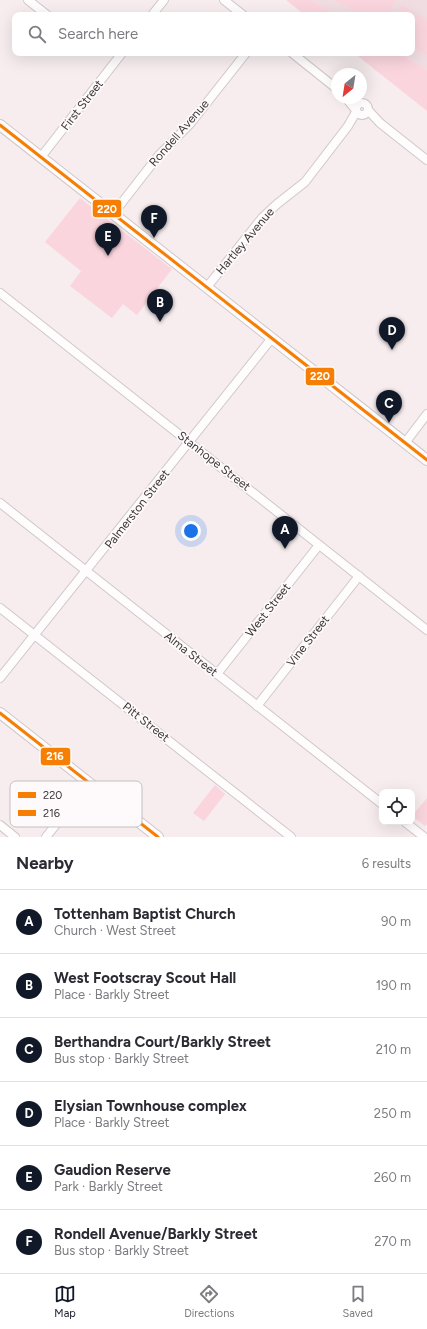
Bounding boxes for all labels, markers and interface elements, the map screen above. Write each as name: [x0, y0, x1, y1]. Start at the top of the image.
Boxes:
search box: [12, 12, 415, 56]
icon: search: [26, 23, 48, 45]
text: Search here: [58, 25, 138, 43]
north arrow: [331, 68, 367, 104]
street label: First Street: [58, 77, 106, 133]
street label: Rondell Avenue: [146, 97, 212, 169]
line badge: 220: [92, 199, 122, 218]
text: 220: [97, 203, 117, 216]
pin: F: [141, 205, 167, 238]
street label: Hartley Avenue: [213, 205, 277, 277]
pin: E: [95, 223, 121, 256]
pin: B: [147, 289, 173, 322]
pin: D: [379, 317, 405, 350]
line badge: 220: [305, 367, 335, 386]
text: 220: [310, 370, 330, 383]
pin: C: [376, 390, 402, 423]
street label: Stanhope Street: [175, 428, 254, 494]
street label: Palmerston Street: [102, 466, 173, 551]
pin: A: [272, 516, 298, 549]
your location: [181, 521, 201, 541]
street label: West Street: [243, 580, 294, 640]
street label: Vine Street: [284, 612, 333, 669]
street label: Alma Street: [162, 629, 221, 679]
street label: Pitt Street: [120, 699, 172, 745]
line badge: 216: [40, 747, 71, 766]
text: 216: [46, 750, 64, 763]
legend: [10, 781, 142, 827]
text: 220: [43, 789, 62, 802]
map controls: [379, 789, 415, 825]
button: locate: [379, 789, 415, 825]
text: 216: [43, 807, 60, 820]
text: Nearby: [16, 853, 74, 873]
text: 6 results: [362, 856, 411, 871]
text: Tottenham Baptist Church: [54, 905, 236, 923]
text: A: [24, 914, 34, 929]
text: 90 m: [381, 914, 411, 929]
text: Church · West Street: [54, 923, 176, 938]
text: West Footscray Scout Hall: [54, 969, 236, 987]
text: B: [25, 978, 33, 993]
text: 190 m: [376, 978, 411, 993]
text: Place · Barkly Street: [54, 987, 169, 1002]
text: Berthandra Court/Barkly Street: [54, 1033, 271, 1051]
text: C: [24, 1042, 34, 1057]
text: 210 m: [376, 1042, 411, 1057]
text: Bus stop · Barkly Street: [54, 1051, 189, 1066]
text: Elysian Townhouse complex: [54, 1097, 247, 1115]
text: D: [24, 1106, 34, 1121]
text: 250 m: [374, 1106, 411, 1121]
text: Place · Barkly Street: [54, 1115, 169, 1130]
text: Gaudion Reserve: [54, 1161, 171, 1179]
text: E: [25, 1170, 33, 1185]
text: 260 m: [374, 1170, 411, 1185]
text: Park · Barkly Street: [54, 1179, 163, 1194]
text: Rondell Avenue/Barkly Street: [54, 1225, 258, 1243]
text: F: [25, 1234, 33, 1249]
text: 270 m: [374, 1234, 411, 1249]
text: Bus stop · Barkly Street: [54, 1243, 189, 1258]
tab: Map: [54, 1283, 76, 1320]
tab: Directions: [184, 1283, 234, 1320]
tab: Saved: [343, 1283, 373, 1320]

